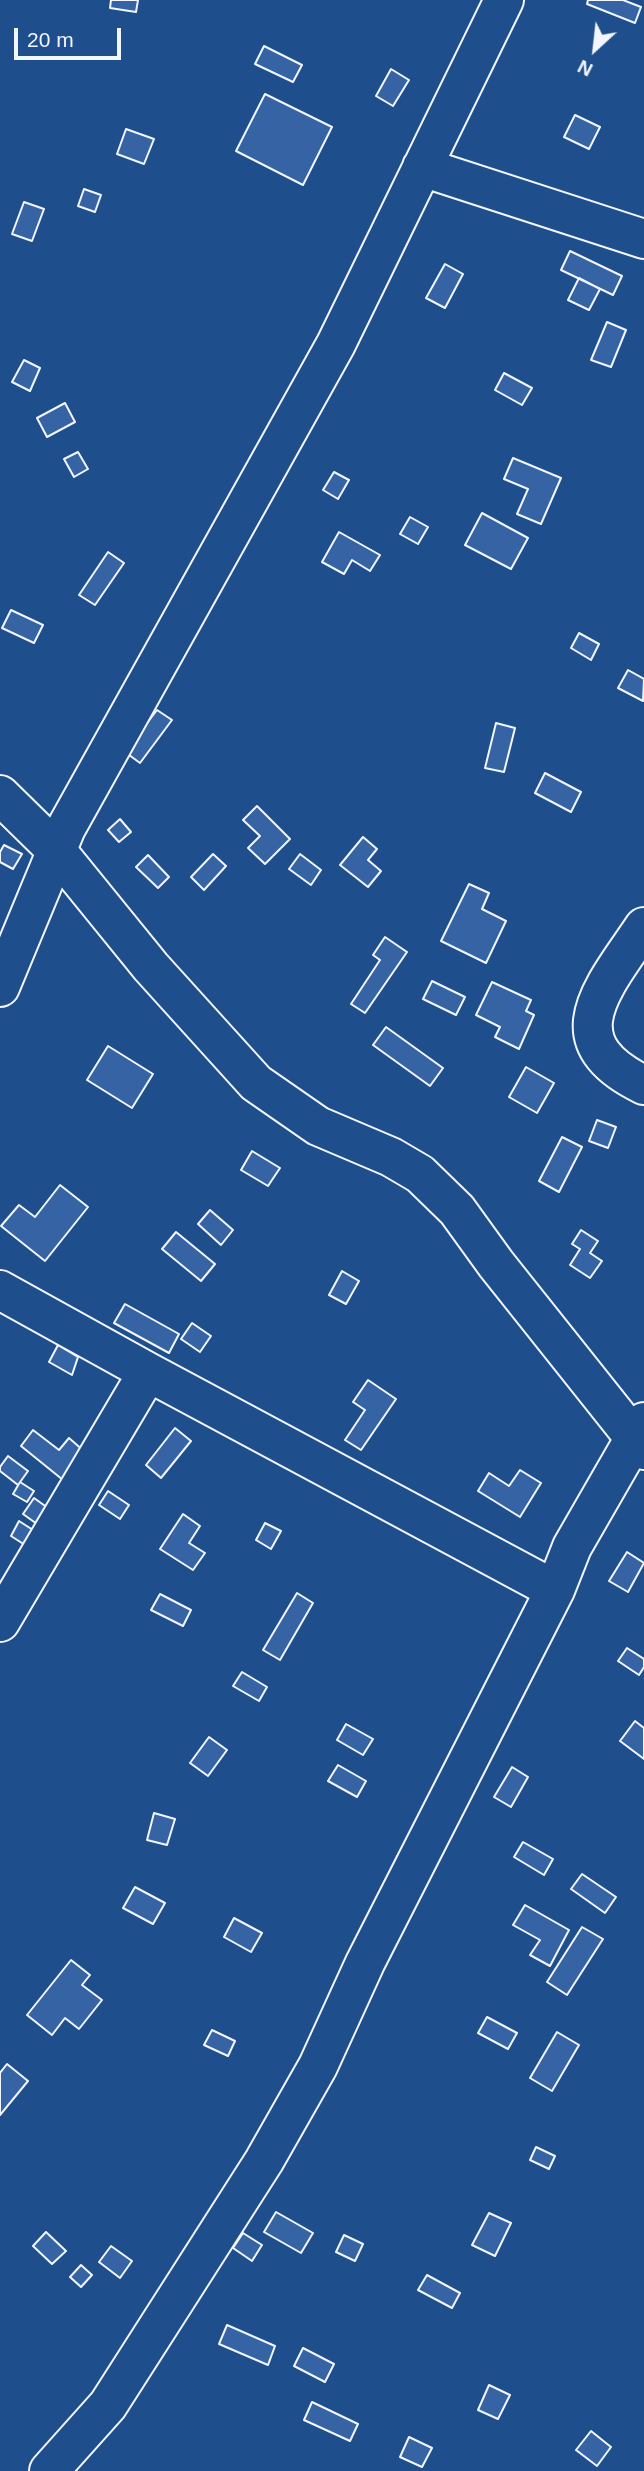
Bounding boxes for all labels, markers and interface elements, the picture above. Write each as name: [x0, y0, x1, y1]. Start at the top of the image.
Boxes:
scale bar: [18, 14, 124, 58]
north arrow: [560, 14, 630, 84]
text: 20 m: [27, 28, 74, 51]
text: N: [574, 56, 596, 81]

